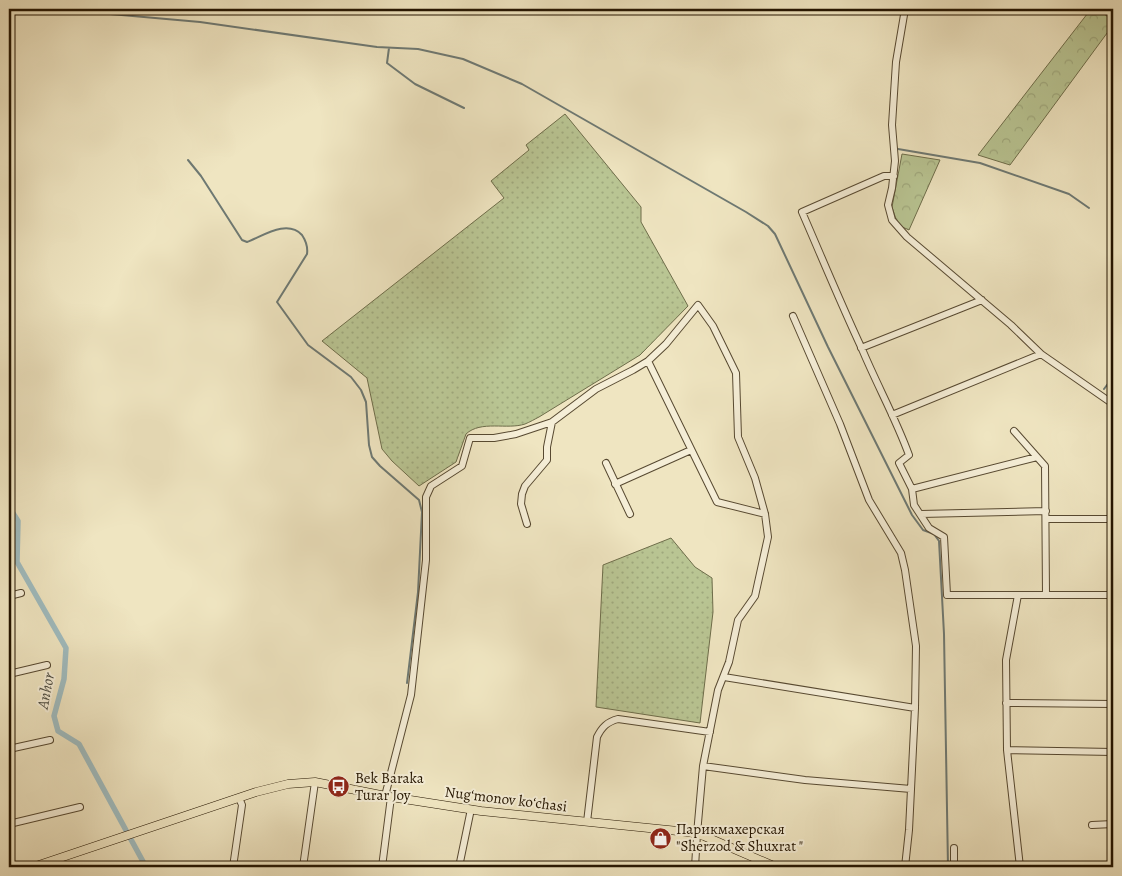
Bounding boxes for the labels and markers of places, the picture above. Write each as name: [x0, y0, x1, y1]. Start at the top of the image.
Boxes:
place label: Bek Baraka Turar Joy: [355, 768, 424, 805]
bus stop icon: Bek Baraka Turar Joy: [327, 775, 351, 799]
place label: Парикмахерская "Sherzod & Shuxrat ": [676, 819, 803, 856]
shop icon: Парикмахерская "Sherzod & Shuxrat ": [648, 826, 672, 850]

